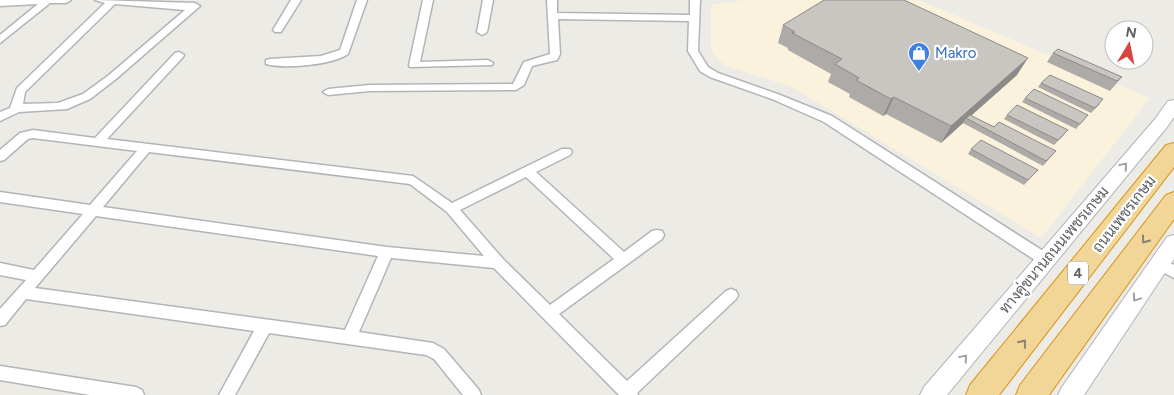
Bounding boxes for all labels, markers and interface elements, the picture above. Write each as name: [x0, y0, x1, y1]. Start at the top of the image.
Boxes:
north arrow: [1104, 20, 1154, 70]
text: N: [1124, 23, 1138, 42]
shop icon: Makro: [907, 41, 931, 72]
place label: Makro: [935, 44, 977, 62]
one-way arrow: [1119, 163, 1128, 172]
street label: ถนนเพชรเกษม: [1089, 172, 1159, 256]
street label: ทางคู่ขนานถนนเพชรเกษม: [995, 182, 1113, 318]
one-way arrow: [1142, 234, 1151, 244]
road number: 4: [1068, 262, 1088, 284]
one-way arrow: [1133, 293, 1143, 302]
one-way arrow: [1017, 340, 1025, 349]
one-way arrow: [958, 354, 967, 363]

